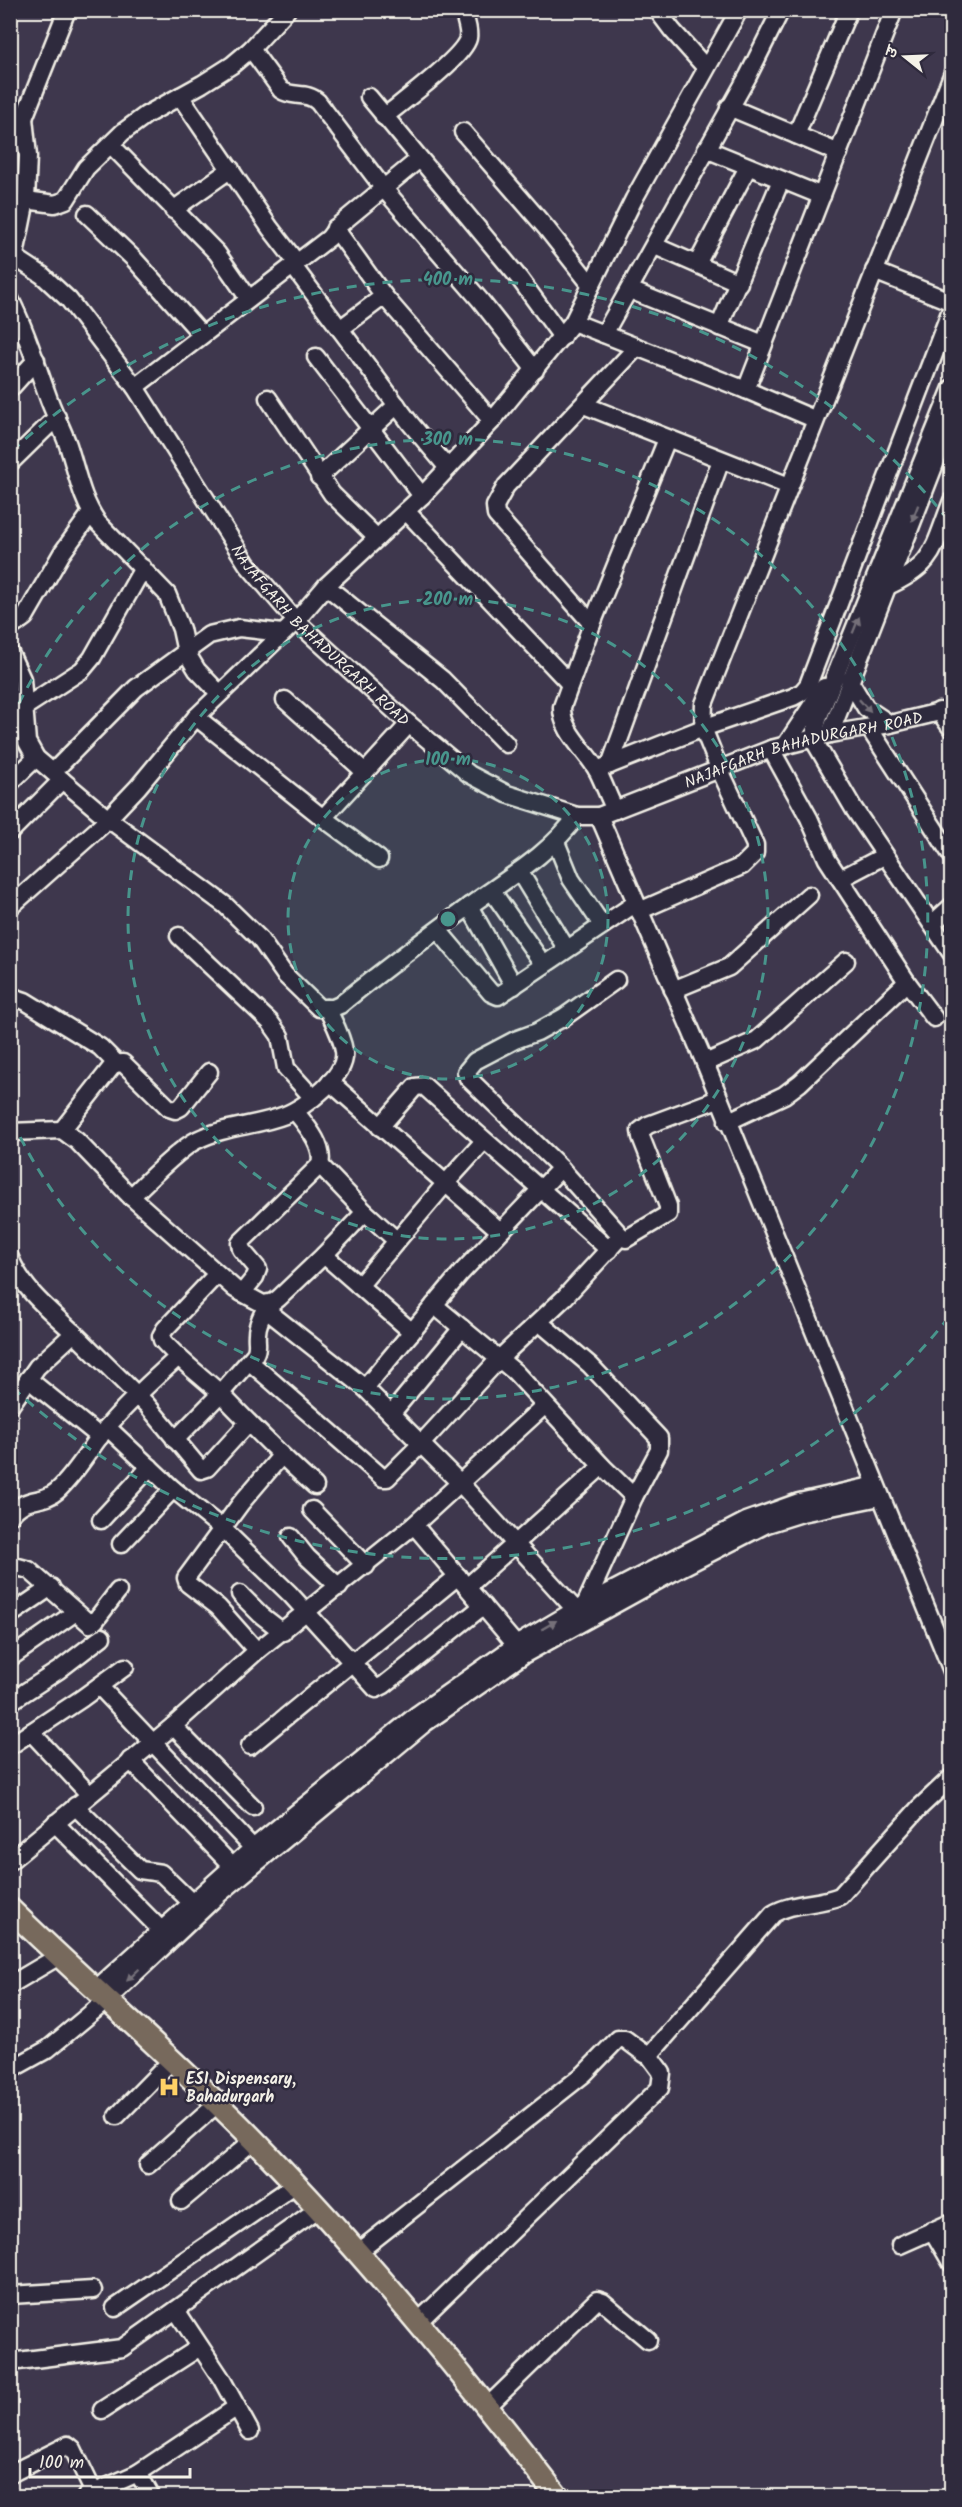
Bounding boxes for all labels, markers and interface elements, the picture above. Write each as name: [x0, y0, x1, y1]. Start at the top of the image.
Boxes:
north arrow: [875, 27, 935, 87]
text: उ: [879, 41, 907, 61]
text: 400 m: [423, 266, 473, 295]
text: 300 m: [422, 426, 473, 455]
one-way arrow: [910, 505, 920, 523]
street label: NAJAFGARH BAHADURGARH ROAD: [224, 540, 415, 733]
text: 200 m: [423, 586, 474, 615]
one-way arrow: [852, 616, 861, 634]
one-way arrow: [858, 698, 872, 713]
street label: NAJAFGARH BAHADURGARH ROAD: [681, 706, 925, 796]
text: 100 m: [425, 746, 471, 775]
centre of rings: [438, 909, 458, 929]
one-way arrow: [541, 1620, 557, 1631]
one-way arrow: [127, 1967, 141, 1981]
place label: ESI Dispensary, Bahadurgarh: [186, 2067, 296, 2110]
hospital icon: ESI Dispensary, Bahadurgarh: [157, 2075, 181, 2099]
scale bar: [30, 2441, 190, 2479]
text: 100 m: [39, 2449, 84, 2478]

